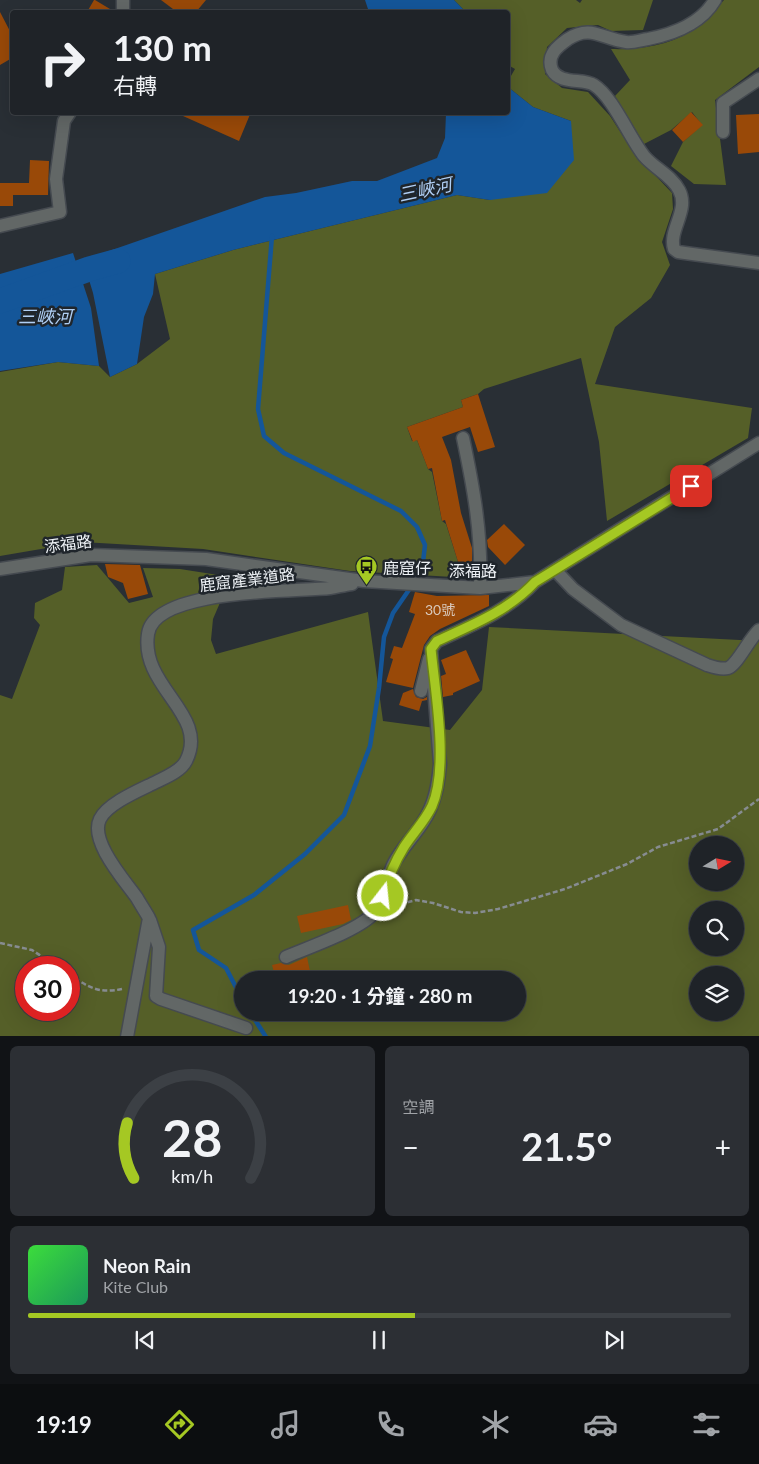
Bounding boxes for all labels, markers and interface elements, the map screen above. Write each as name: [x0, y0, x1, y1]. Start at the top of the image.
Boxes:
text: 130 m: [113, 26, 212, 68]
icon: right: [30, 30, 95, 95]
text: 右轉: [113, 72, 157, 99]
water label: 三峽河: [396, 172, 457, 205]
water label: 三峽河: [18, 305, 75, 327]
pin: [670, 465, 712, 507]
icon: arrive: [677, 472, 705, 500]
street label: 添福路: [43, 531, 93, 555]
bus stop icon: 鹿窟仔: [355, 555, 379, 586]
place label: 鹿窟仔: [383, 558, 431, 577]
street label: 添福路: [449, 561, 497, 580]
street label: 鹿窟產業道路: [198, 564, 296, 594]
house number: 30號: [425, 601, 455, 618]
north arrow: [689, 836, 744, 891]
map controls: [689, 836, 744, 1021]
position arrow: [356, 869, 408, 921]
button: search: [689, 901, 744, 956]
speed limit sign: 30: [15, 956, 80, 1021]
button: layers: [689, 966, 744, 1021]
text: 19:20 · 1 分鐘 · 280 m: [287, 984, 473, 1007]
text: 空調: [403, 1097, 435, 1116]
text: 28: [162, 1106, 222, 1168]
text: 21.5°: [521, 1123, 612, 1169]
text: −: [403, 1130, 419, 1164]
text: +: [715, 1130, 731, 1164]
text: km/h: [171, 1165, 213, 1187]
text: Neon Rain: [103, 1254, 191, 1277]
text: Kite Club: [103, 1277, 168, 1296]
icon: previous: [131, 1326, 159, 1354]
icon: pause: [365, 1326, 393, 1354]
icon: next: [600, 1326, 628, 1354]
icon: directions: [162, 1407, 197, 1442]
icon: music: [268, 1407, 303, 1442]
icon: phone: [373, 1407, 408, 1442]
icon: climate: [478, 1407, 513, 1442]
icon: car: [583, 1407, 618, 1442]
icon: filters: [689, 1407, 724, 1442]
text: 19:19: [35, 1411, 92, 1438]

